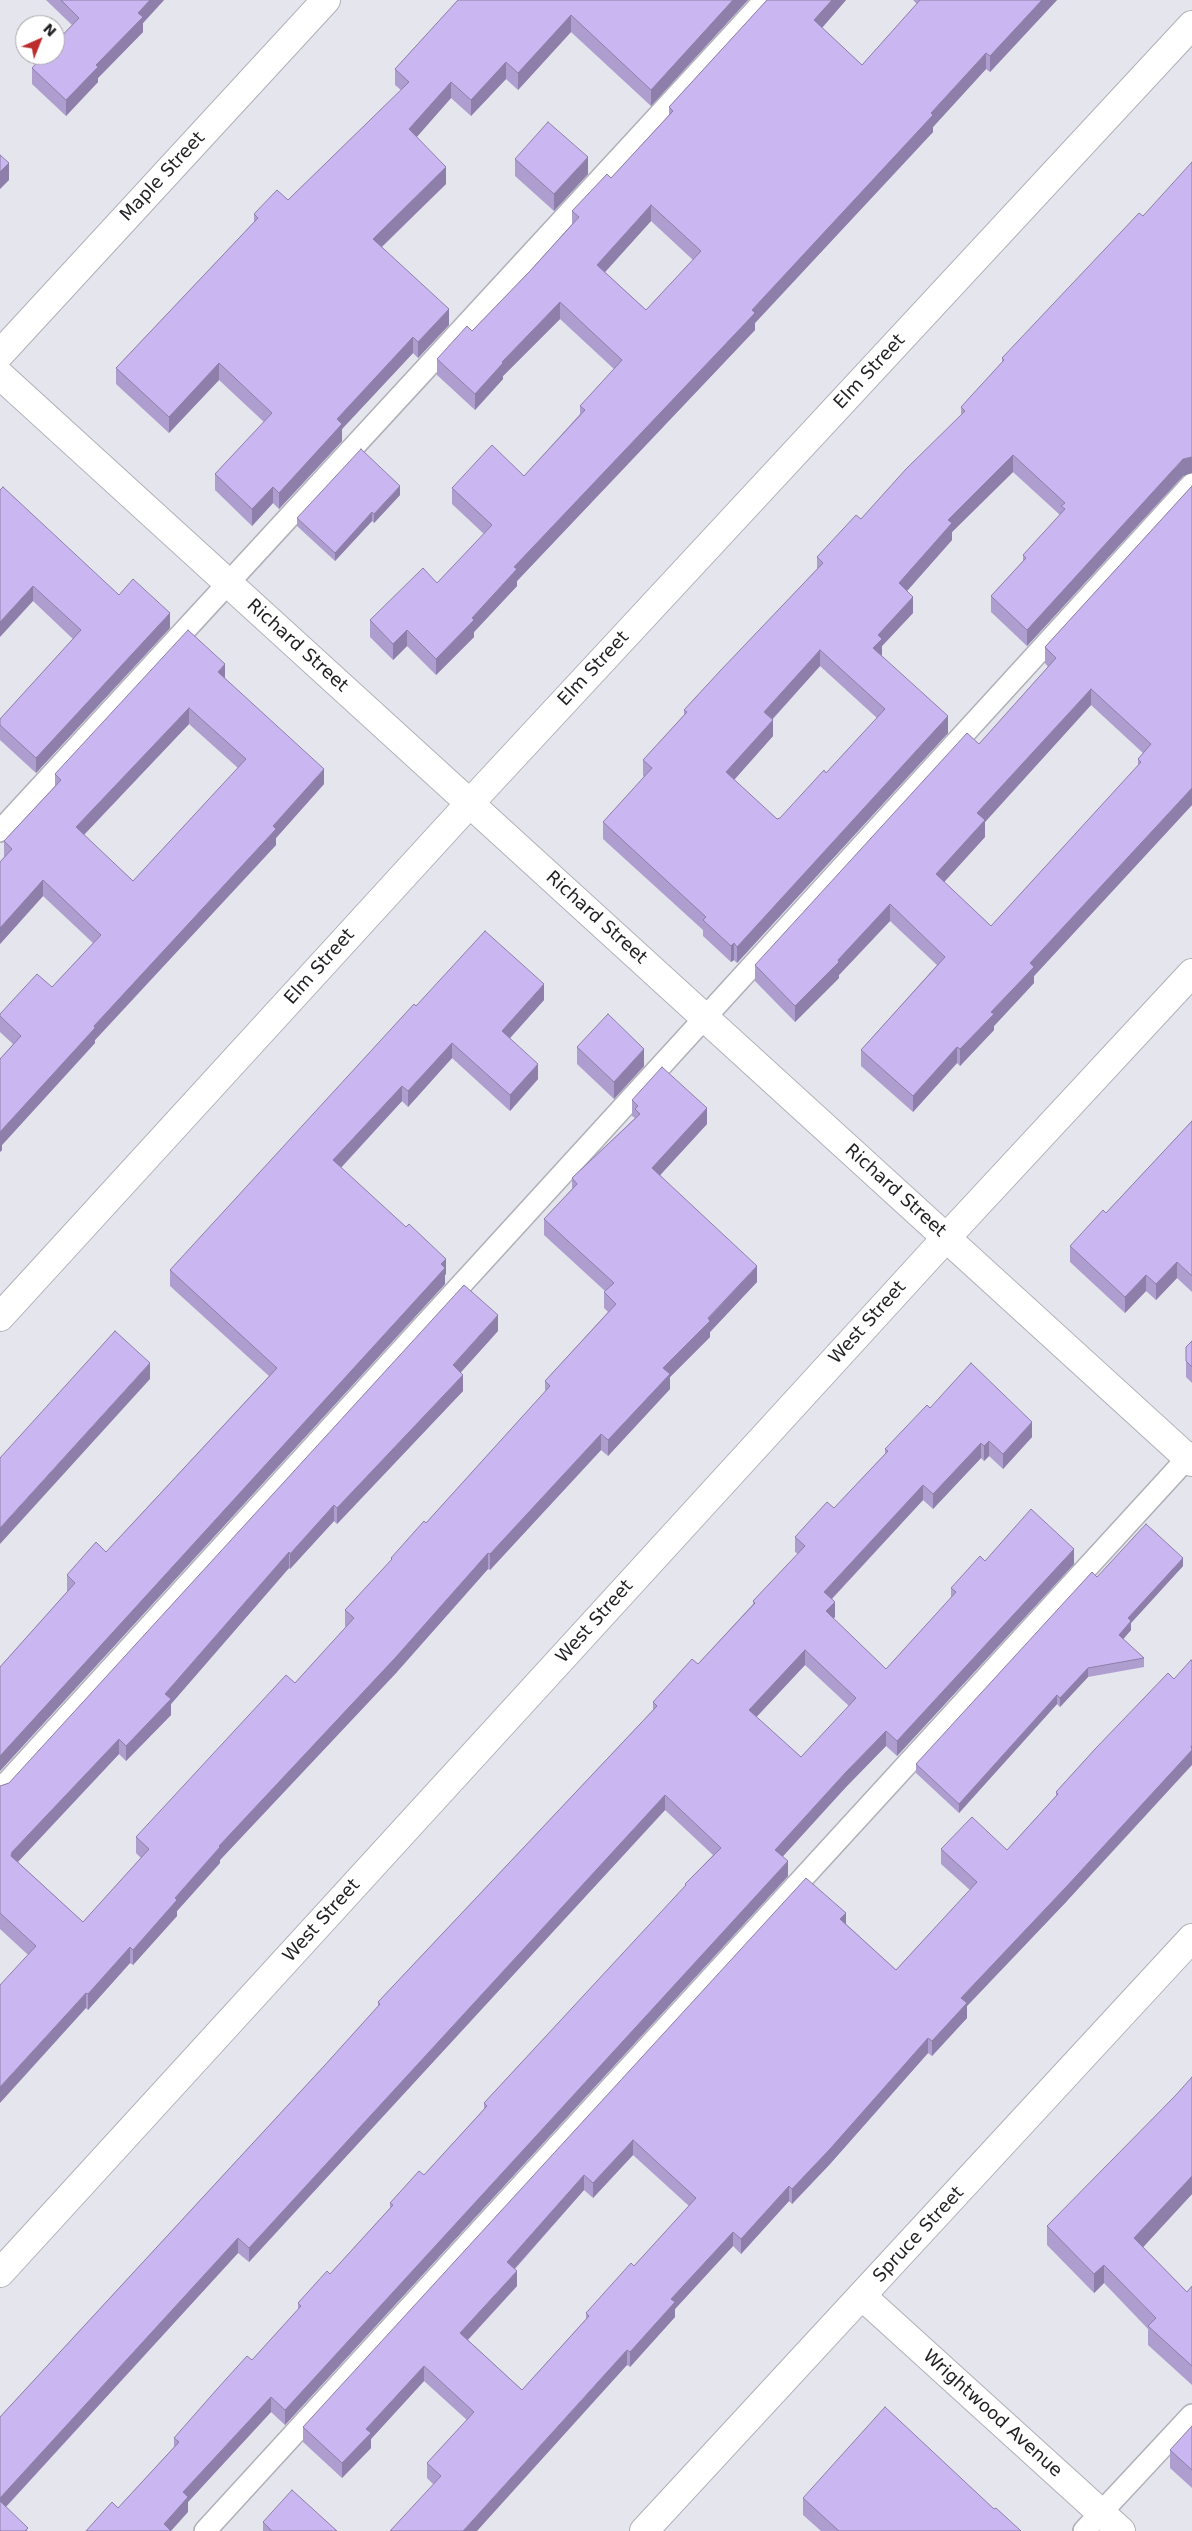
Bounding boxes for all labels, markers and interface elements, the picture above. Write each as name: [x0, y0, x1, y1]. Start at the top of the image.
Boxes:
north arrow: [15, 15, 65, 65]
text: N: [40, 20, 59, 40]
street label: Maple Street: [116, 128, 210, 226]
street label: Elm Street: [830, 330, 910, 414]
street label: Richard Street: [242, 595, 352, 697]
street label: Elm Street: [554, 627, 634, 711]
street label: Richard Street: [541, 867, 651, 969]
street label: Elm Street: [280, 925, 360, 1009]
street label: Richard Street: [840, 1140, 950, 1242]
street label: West Street: [825, 1277, 911, 1369]
street label: West Street: [552, 1576, 638, 1668]
street label: West Street: [279, 1875, 365, 1967]
street label: Spruce Street: [869, 2183, 969, 2287]
street label: Wrightwood Avenue: [918, 2346, 1066, 2482]

